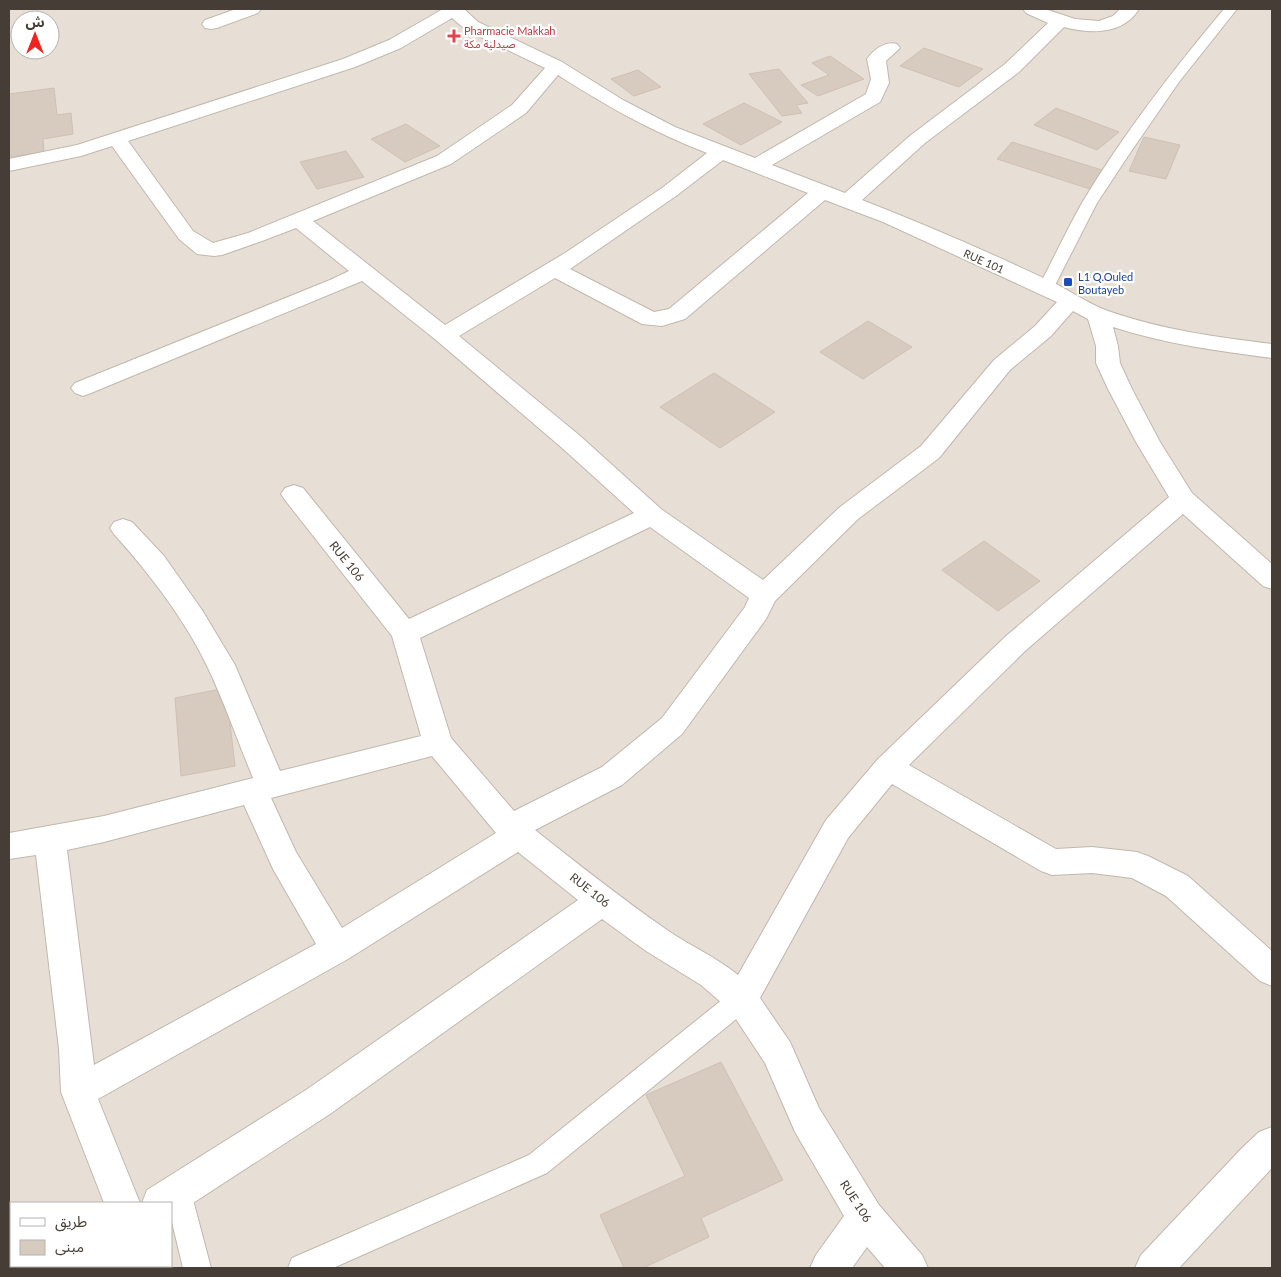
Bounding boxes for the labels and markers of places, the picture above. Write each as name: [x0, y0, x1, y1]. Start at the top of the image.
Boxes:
place label: Pharmacie Makkah صيدلية مكة: [464, 24, 556, 51]
marker: Pharmacie Makkah صيدلية مكة: [448, 30, 460, 42]
place label: L1 Q.Ouled Boutayeb: [1078, 270, 1133, 296]
marker: L1 Q.Ouled Boutayeb: [1062, 276, 1074, 288]

